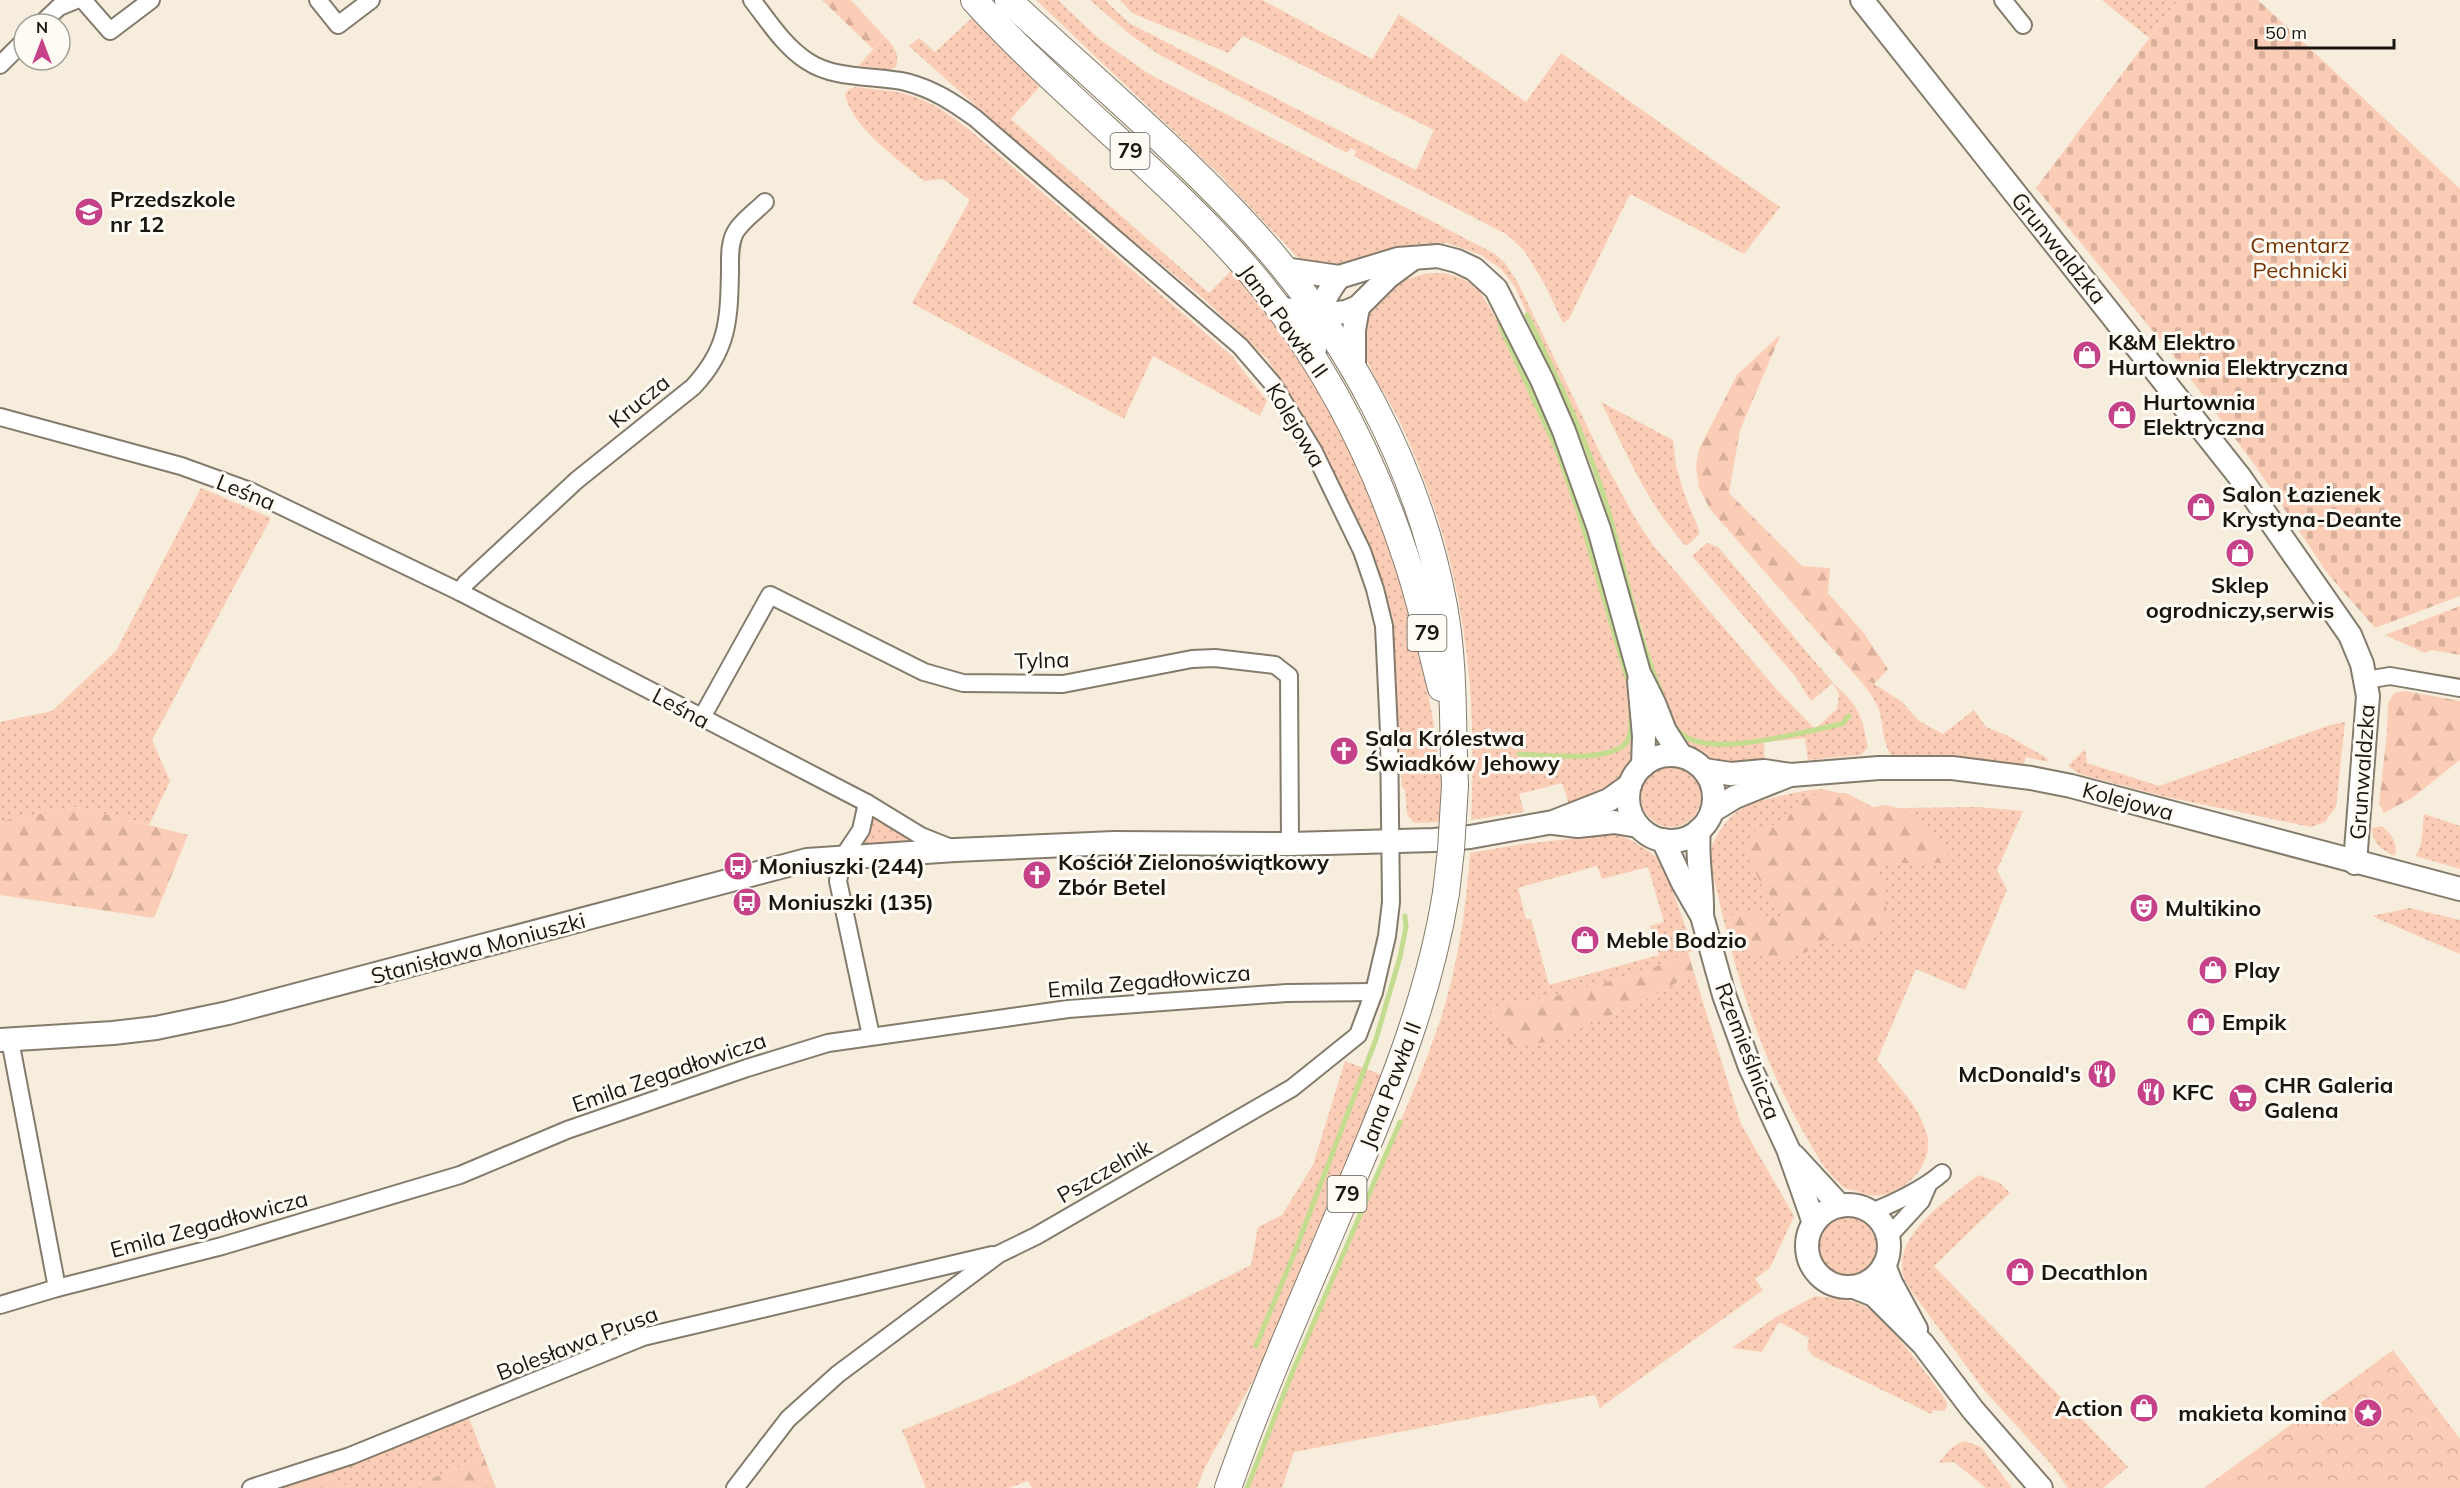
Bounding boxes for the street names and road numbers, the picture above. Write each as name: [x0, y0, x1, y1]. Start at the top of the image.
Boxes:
road number: 79: [1110, 133, 1150, 169]
street label: Grunwaldzka: [2005, 186, 2113, 310]
street label: Jana Pawła II: [1233, 259, 1335, 383]
street label: Krucza: [603, 368, 675, 434]
street label: Kolejowa: [1260, 378, 1332, 472]
street label: Leśna: [213, 468, 279, 516]
road number: 79: [1408, 615, 1446, 651]
street label: Tylna: [1014, 645, 1070, 675]
street label: Leśna: [648, 681, 714, 735]
street label: Grunwaldzka: [2343, 703, 2381, 841]
street label: Kolejowa: [2079, 775, 2177, 827]
street label: Stanisława Moniuszki: [368, 906, 588, 990]
street label: Emila Zegadłowicza: [1046, 958, 1252, 1004]
street label: Rzemieślnicza: [1709, 979, 1787, 1123]
street label: Jana Pawła II: [1353, 1017, 1427, 1153]
street label: Emila Zegadłowicza: [568, 1026, 770, 1118]
street label: Pszczelnik: [1052, 1132, 1157, 1209]
road number: 79: [1328, 1176, 1366, 1212]
street label: Emila Zegadłowicza: [107, 1184, 311, 1264]
street label: Bolesława Prusa: [492, 1299, 662, 1387]

